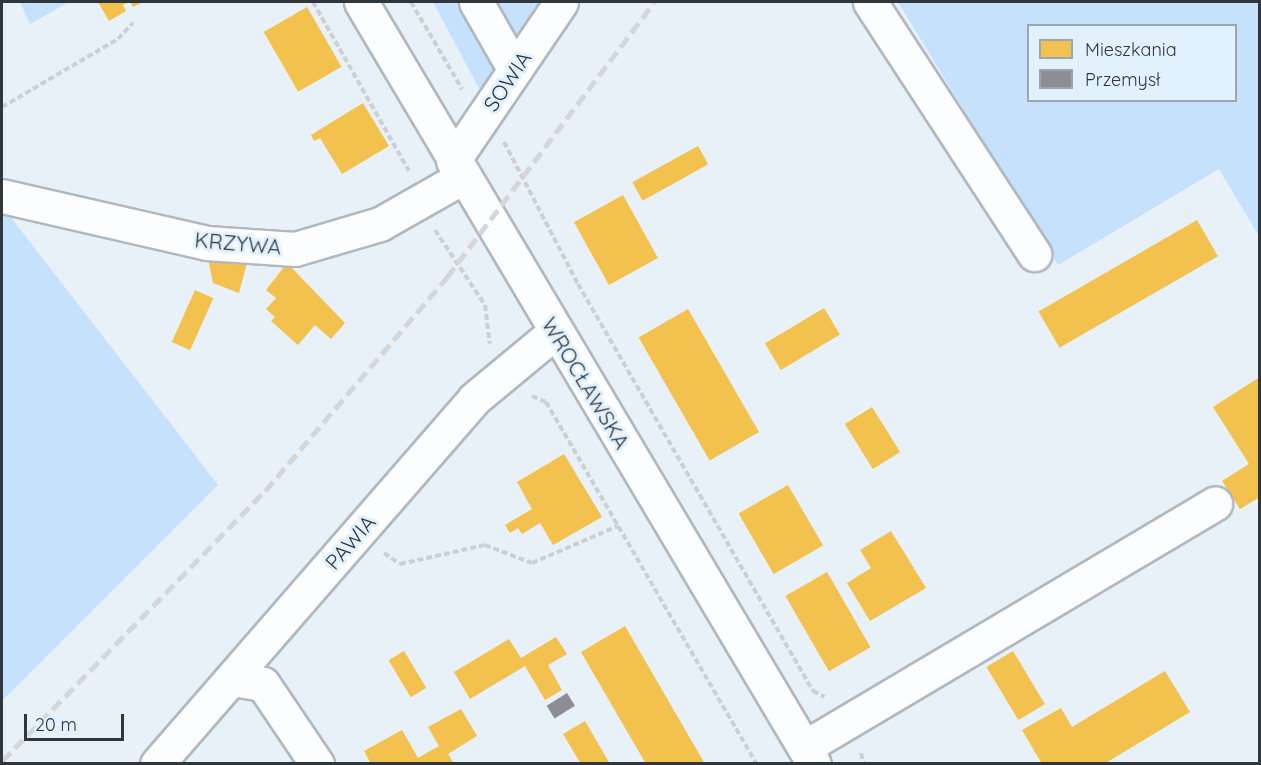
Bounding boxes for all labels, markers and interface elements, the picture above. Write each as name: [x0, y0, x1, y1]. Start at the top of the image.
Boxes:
legend: [1027, 24, 1237, 102]
text: Mieszkania: [1085, 38, 1177, 61]
street label: SOWIA: [478, 46, 536, 116]
text: Przemysł: [1085, 68, 1160, 91]
street label: KRZYWA: [194, 227, 282, 259]
street label: WROCŁAWSKA: [537, 313, 635, 453]
street label: PAWIA: [320, 510, 380, 574]
scale bar: [27, 702, 128, 740]
text: 20 m: [35, 713, 77, 736]

